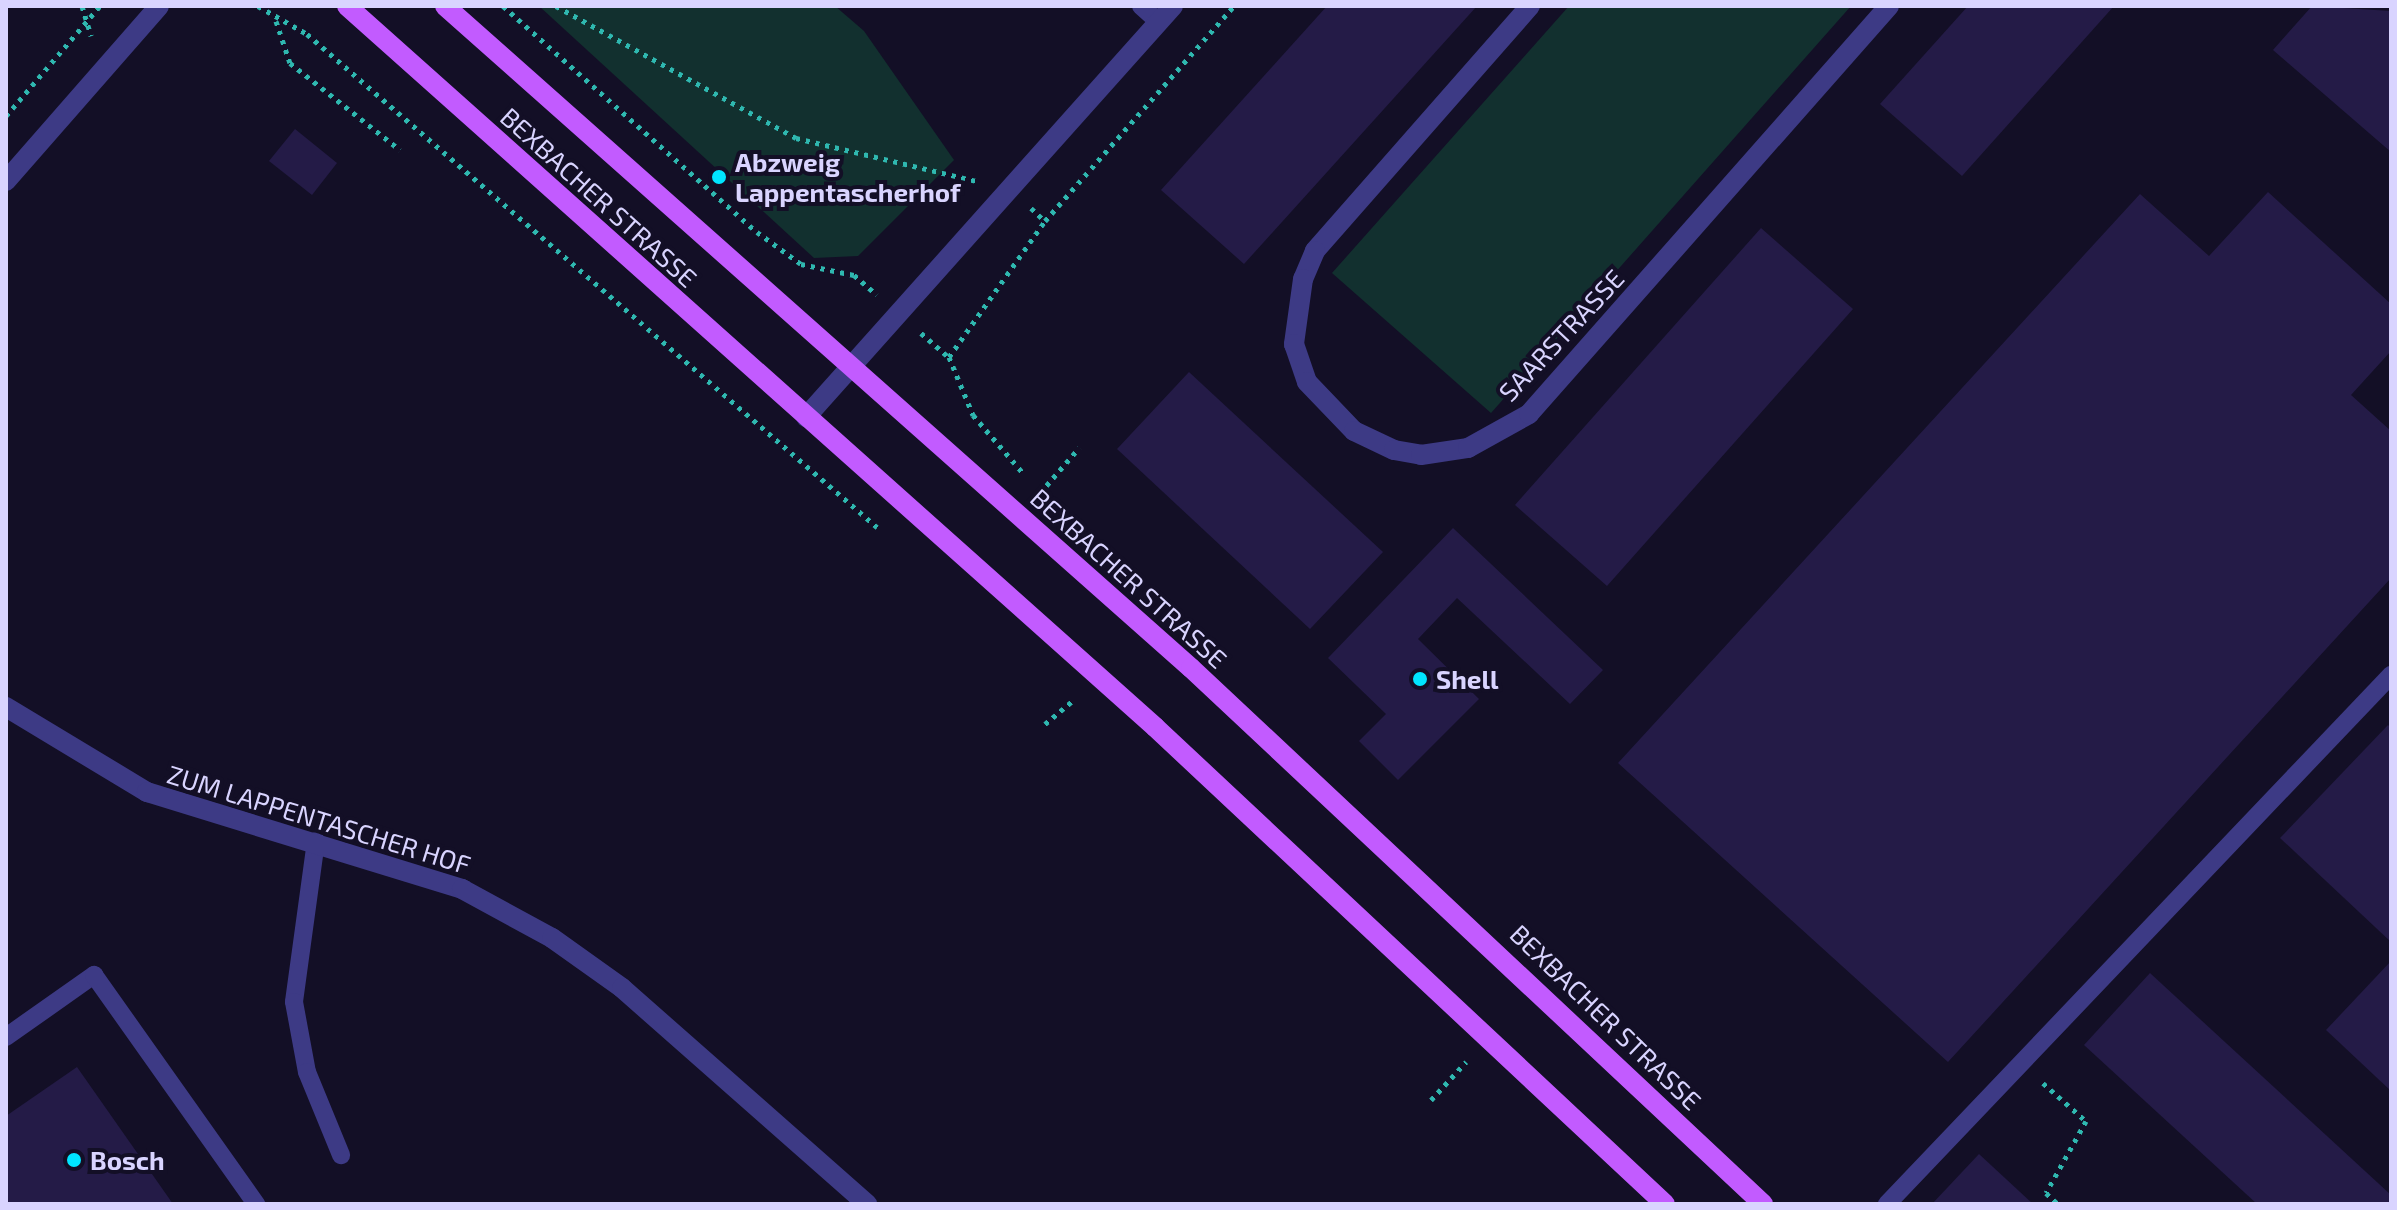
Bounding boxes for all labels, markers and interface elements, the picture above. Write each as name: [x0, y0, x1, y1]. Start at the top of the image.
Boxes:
street label: BEXBACHER STRASSE: [495, 101, 703, 293]
place label: Abzweig Lappentascherhof: [735, 146, 961, 208]
marker: Abzweig Lappentascherhof: [710, 168, 728, 186]
street label: SAARSTRASSE: [1492, 263, 1630, 407]
street label: BEXBACHER STRASSE: [1025, 482, 1233, 674]
place label: Shell: [1436, 663, 1499, 695]
marker: Shell: [1411, 670, 1429, 688]
street label: ZUM LAPPENTASCHER HOF: [164, 758, 474, 880]
street label: BEXBACHER STRASSE: [1504, 918, 1708, 1116]
place label: Bosch: [90, 1144, 165, 1176]
marker: Bosch: [65, 1151, 83, 1169]

